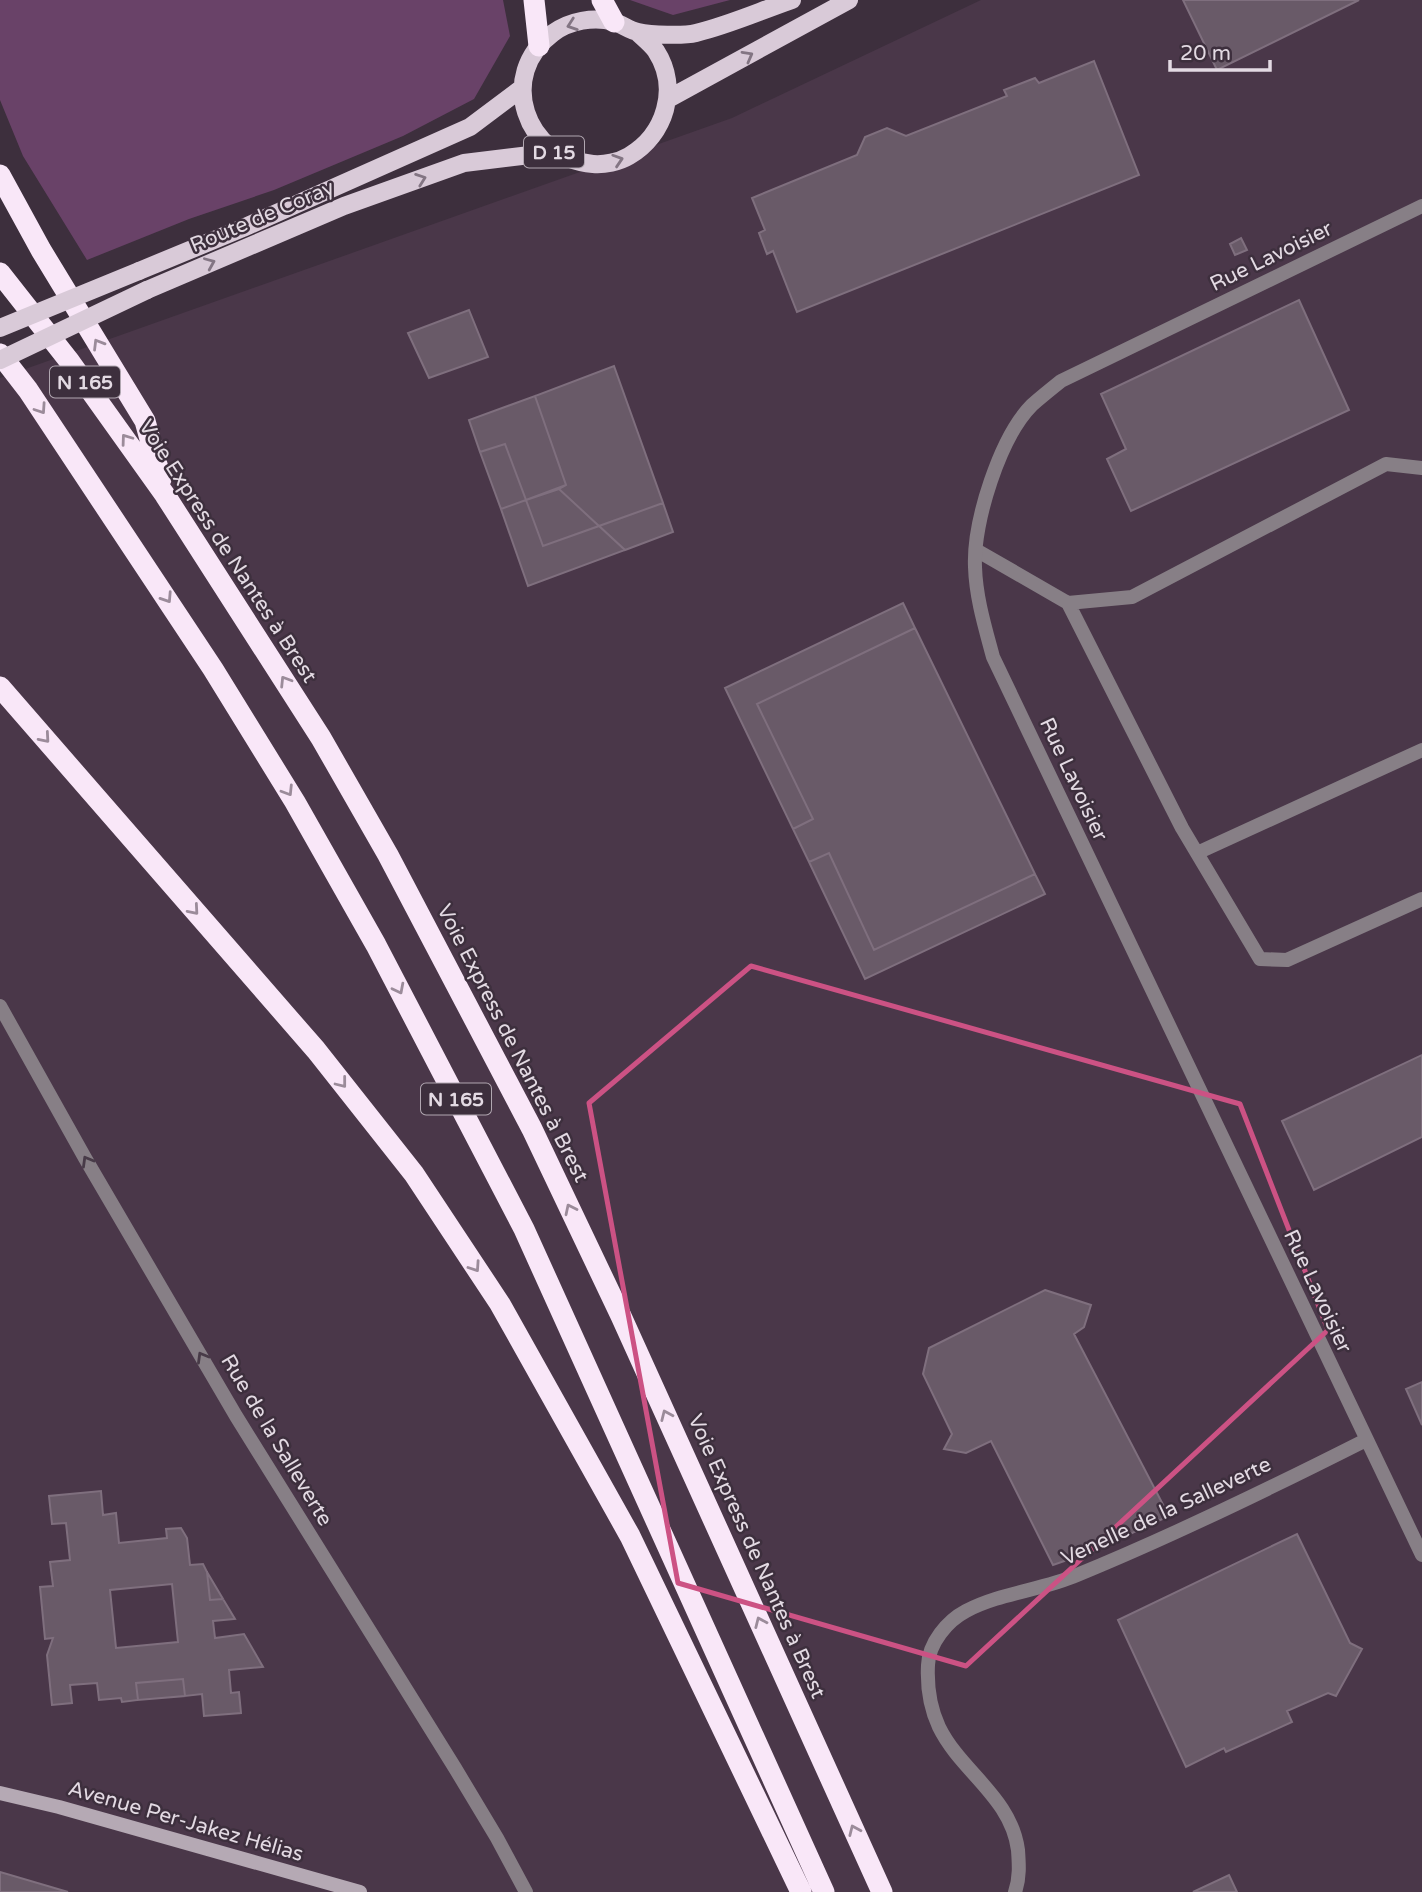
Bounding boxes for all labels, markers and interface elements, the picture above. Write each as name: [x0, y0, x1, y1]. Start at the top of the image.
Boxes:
one-way arrow: [567, 17, 579, 31]
scale bar: [1170, 28, 1270, 72]
text: 20 m: [1180, 41, 1231, 66]
one-way arrow: [741, 51, 753, 64]
road number: D 15: [524, 136, 584, 168]
one-way arrow: [611, 154, 623, 168]
one-way arrow: [415, 173, 427, 187]
street label: Route de Coray: [186, 175, 338, 258]
street label: Rue Lavoisier: [1206, 216, 1336, 297]
one-way arrow: [203, 257, 215, 271]
one-way arrow: [94, 339, 107, 352]
road number: N 165: [50, 366, 120, 398]
one-way arrow: [33, 401, 46, 414]
street label: Voie Express de Nantes à Brest: [133, 415, 322, 687]
one-way arrow: [121, 434, 134, 447]
one-way arrow: [158, 590, 171, 603]
one-way arrow: [280, 675, 293, 688]
street label: Rue Lavoisier: [1034, 714, 1113, 845]
one-way arrow: [37, 730, 49, 743]
one-way arrow: [280, 783, 293, 796]
street label: Voie Express de Nantes à Brest: [431, 900, 594, 1186]
one-way arrow: [186, 902, 198, 915]
one-way arrow: [391, 982, 405, 994]
one-way arrow: [333, 1075, 346, 1087]
road number: N 165: [421, 1084, 491, 1114]
one-way arrow: [82, 1155, 95, 1168]
one-way arrow: [565, 1204, 579, 1216]
street label: Rue Lavoisier: [1278, 1226, 1357, 1357]
one-way arrow: [467, 1259, 479, 1272]
street label: Rue de la Salleverte: [215, 1350, 338, 1531]
one-way arrow: [197, 1352, 210, 1365]
one-way arrow: [660, 1410, 674, 1422]
street label: Voie Express de Nantes à Brest: [682, 1410, 831, 1702]
street label: Venelle de la Salleverte: [1057, 1452, 1275, 1571]
one-way arrow: [754, 1617, 768, 1629]
street label: Avenue Per-Jakez Hélias: [65, 1776, 306, 1867]
one-way arrow: [848, 1825, 862, 1837]

